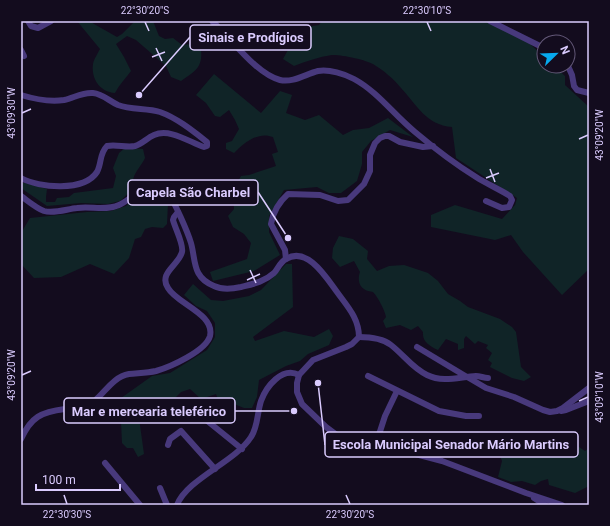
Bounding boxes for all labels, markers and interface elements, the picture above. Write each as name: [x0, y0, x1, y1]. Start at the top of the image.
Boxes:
text: 22°30'20"S: [121, 5, 169, 16]
text: 22°30'10"S: [403, 5, 451, 16]
callout: Sinais e Prodígios: [190, 25, 311, 50]
text: Sinais e Prodígios: [198, 30, 304, 45]
north arrow: [536, 34, 576, 74]
text: N: [557, 44, 572, 57]
text: 43°09'30"W: [6, 87, 17, 139]
text: 43°09'20"W: [594, 109, 605, 161]
callout: Capela São Charbel: [128, 180, 258, 205]
text: Capela São Charbel: [136, 185, 250, 200]
text: 43°09'20"W: [6, 349, 17, 401]
text: 43°09'10"W: [594, 371, 605, 423]
callout: Mar e mercearia teleférico: [64, 398, 235, 423]
text: Mar e mercearia teleférico: [72, 404, 226, 419]
callout: Escola Municipal Senador Mário Martins: [325, 432, 578, 457]
text: Escola Municipal Senador Mário Martins: [333, 437, 570, 452]
scale bar: [36, 466, 120, 492]
text: 100 m: [42, 473, 76, 487]
text: 22°30'30"S: [43, 509, 91, 520]
text: 22°30'20"S: [326, 509, 374, 520]

